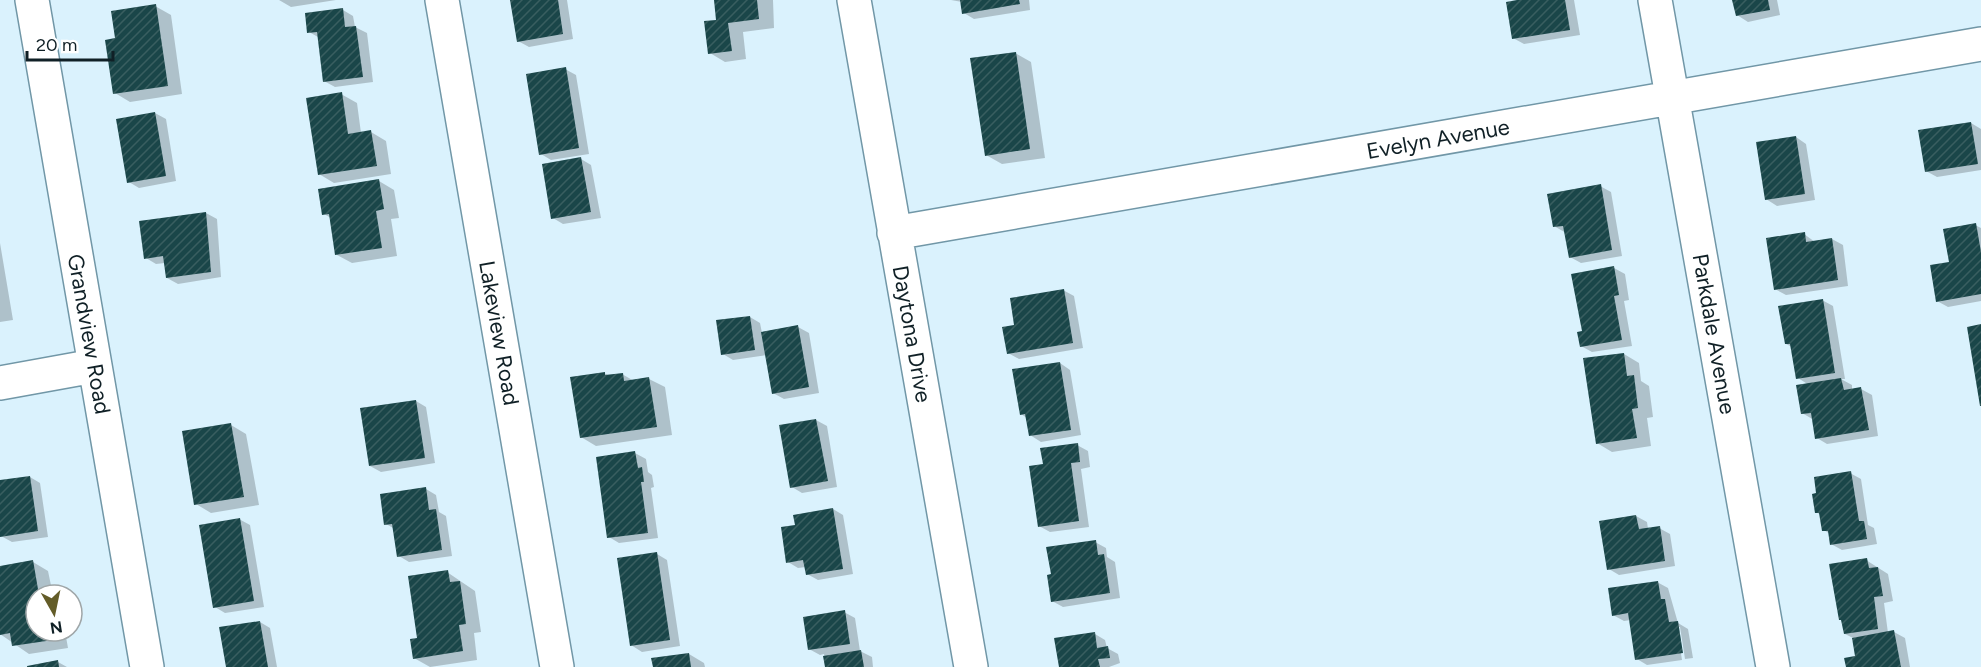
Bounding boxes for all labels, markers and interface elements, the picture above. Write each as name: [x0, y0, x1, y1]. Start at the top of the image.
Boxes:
scale bar: [27, 24, 112, 62]
text: 20 m: [36, 34, 77, 56]
street label: Evelyn Avenue: [1364, 113, 1512, 165]
street label: Grandview Road: [62, 252, 116, 416]
street label: Parkdale Avenue: [1687, 252, 1741, 416]
street label: Lakeview Road: [473, 259, 525, 407]
street label: Daytona Drive: [887, 263, 937, 405]
north arrow: [24, 583, 84, 643]
text: N: [49, 617, 64, 638]

